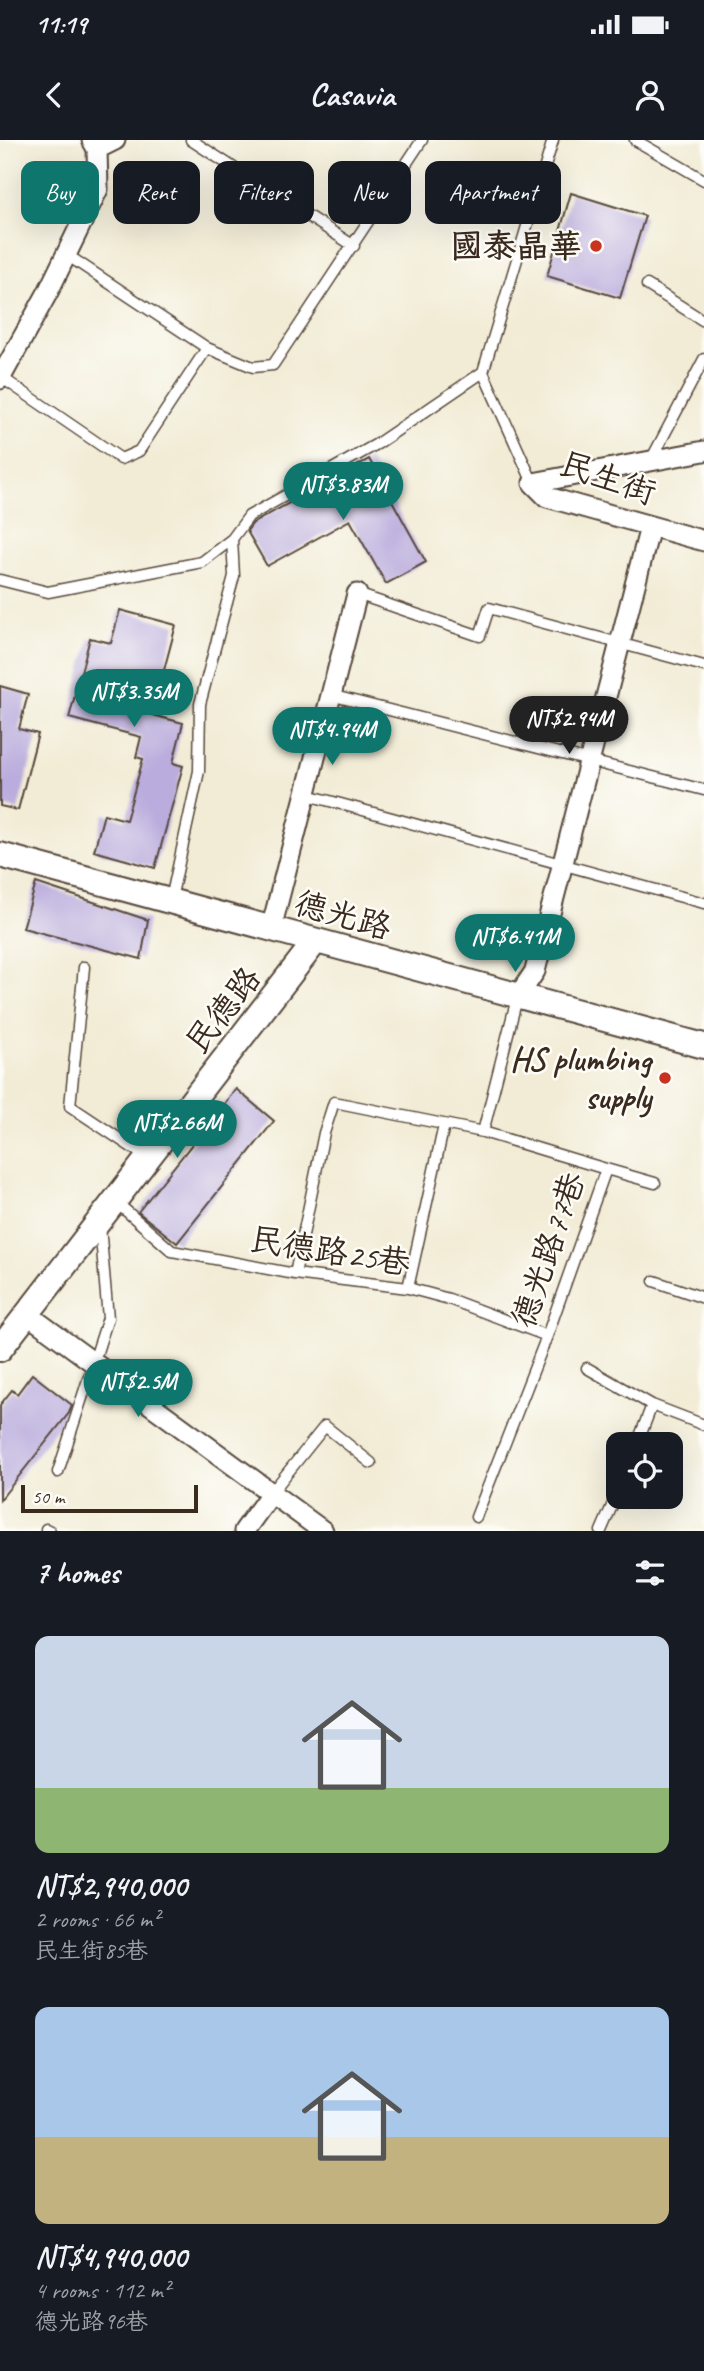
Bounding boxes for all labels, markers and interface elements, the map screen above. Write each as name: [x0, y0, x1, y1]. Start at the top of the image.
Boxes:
text: 11:19: [35, 8, 87, 41]
text: Casavia: [310, 74, 395, 115]
icon: back: [35, 76, 73, 114]
icon: person: [631, 76, 669, 114]
chip: Buy: [21, 161, 99, 224]
chip: Rent: [113, 161, 200, 224]
chip: Filters: [214, 161, 314, 224]
chip: New: [328, 161, 411, 224]
chip: Apartment: [425, 161, 561, 224]
place label: 國泰晶華: [450, 225, 582, 267]
marker: 國泰晶華: [588, 238, 604, 254]
street label: 民生街: [554, 442, 662, 514]
pin: NT$3.83M: [271, 462, 415, 522]
text: NT$3.83M: [299, 470, 387, 499]
pin: NT$3.35M: [62, 670, 206, 729]
text: NT$3.35M: [90, 677, 178, 706]
pin: NT$2.94M: [497, 696, 641, 756]
text: NT$2.94M: [525, 704, 613, 733]
pin: NT$4.94M: [260, 708, 404, 767]
text: NT$4.94M: [288, 715, 376, 744]
street label: 德光路: [290, 881, 396, 949]
pin: NT$6.41M: [443, 914, 587, 974]
text: NT$6.41M: [471, 922, 559, 951]
street label: 民德路: [176, 958, 270, 1062]
place label: HS plumbing supply: [510, 1038, 654, 1118]
marker: HS plumbing supply: [657, 1070, 673, 1086]
pin: NT$2.66M: [105, 1100, 249, 1160]
text: NT$2.66M: [133, 1108, 221, 1137]
street label: 德光路77巷: [502, 1167, 594, 1333]
street label: 民德路25巷: [247, 1218, 413, 1284]
pin: NT$2.5M: [73, 1360, 203, 1419]
text: NT$2.5M: [100, 1367, 176, 1396]
map controls: [606, 1432, 683, 1509]
button: locate: [606, 1432, 683, 1509]
scale bar: [21, 1482, 198, 1514]
text: 50 m: [32, 1485, 64, 1509]
text: 7 homes: [35, 1554, 120, 1592]
icon: filters: [631, 1554, 669, 1592]
icon: home: [289, 1682, 415, 1808]
text: NT$2,940,000: [35, 1867, 187, 1905]
text: 2 rooms · 66 m²: [35, 1905, 159, 1934]
text: 民生街85巷: [35, 1936, 148, 1965]
icon: home: [289, 2053, 415, 2179]
text: NT$4,940,000: [35, 2238, 187, 2276]
text: 4 rooms · 112 m²: [35, 2276, 170, 2305]
text: 德光路96巷: [35, 2307, 148, 2336]

